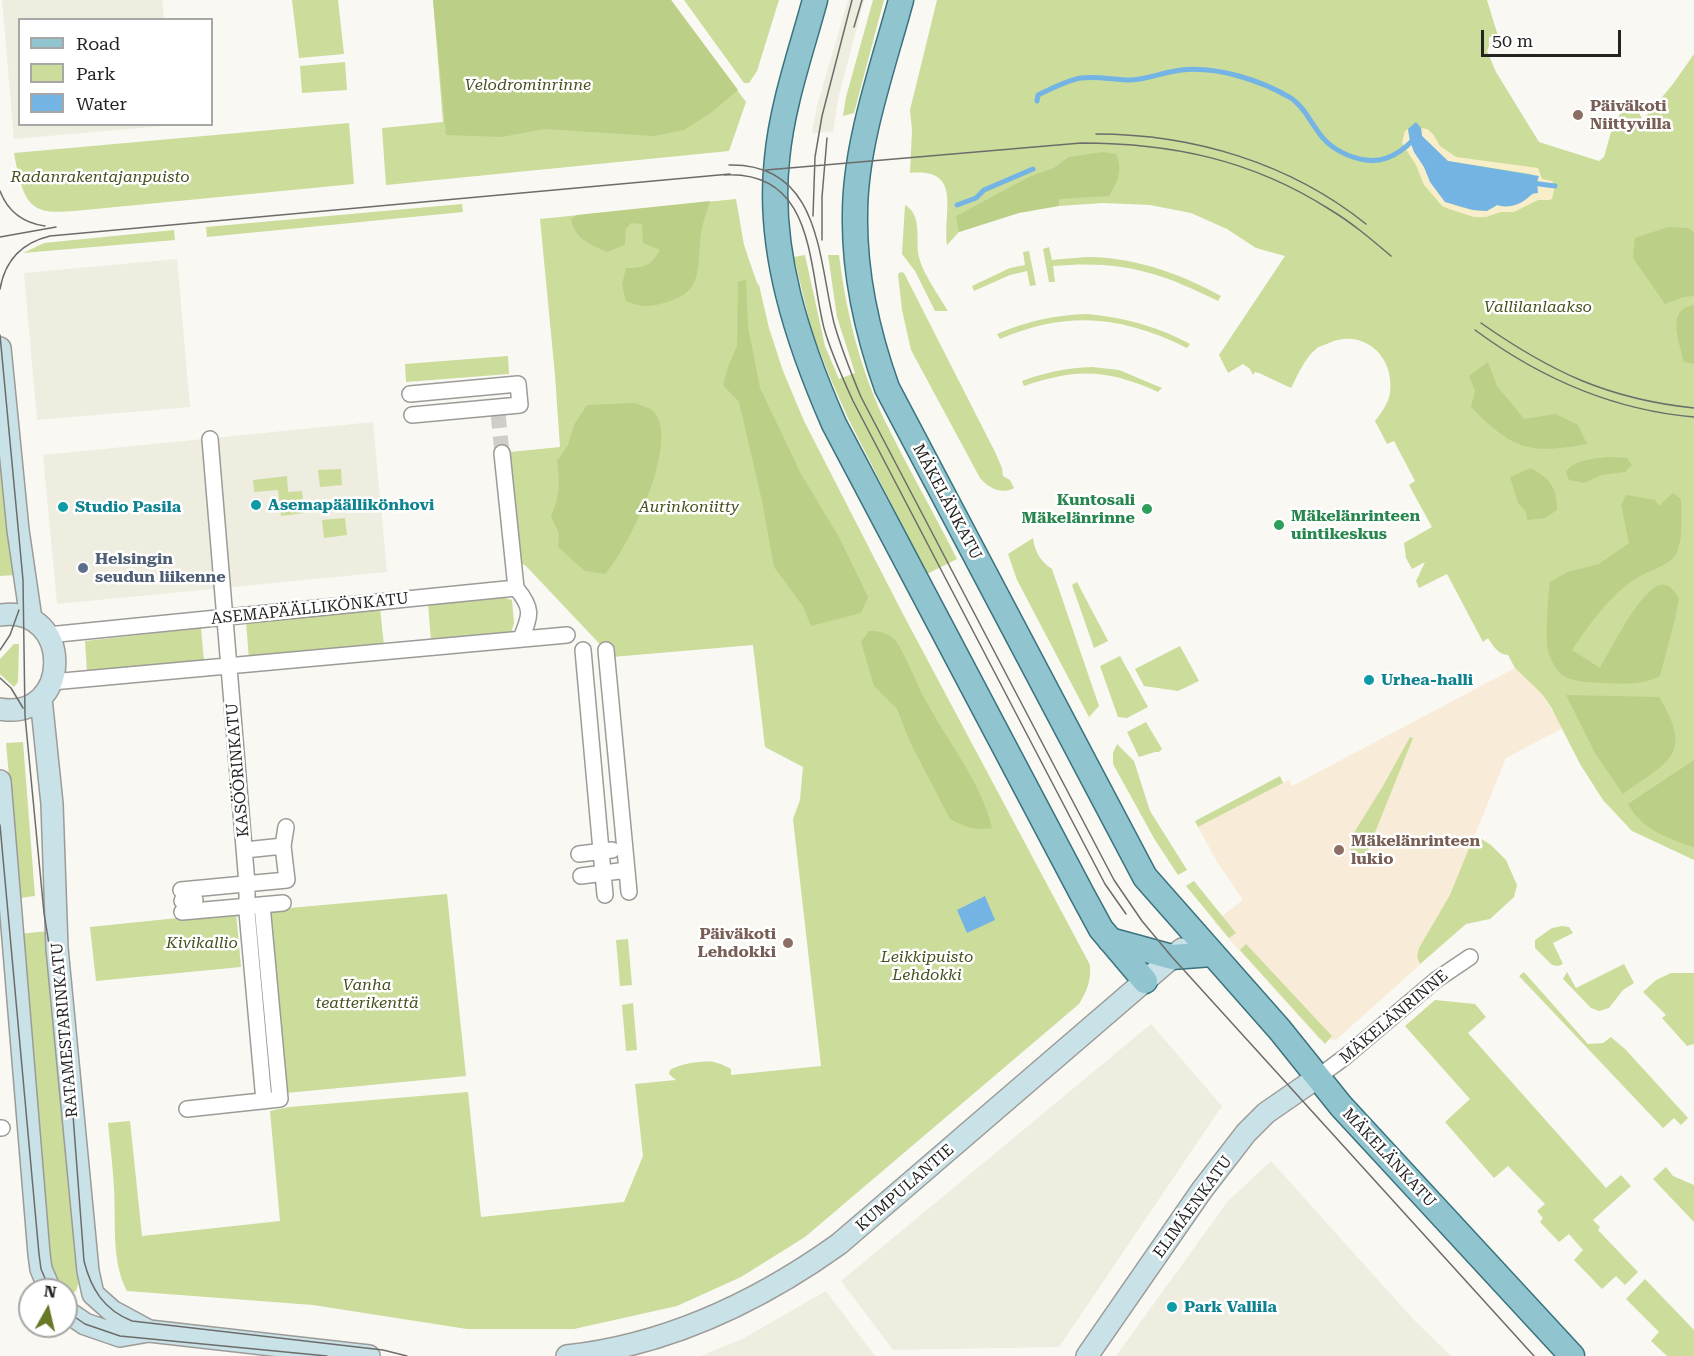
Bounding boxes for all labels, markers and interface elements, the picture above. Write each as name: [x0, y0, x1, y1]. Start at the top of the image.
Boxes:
legend: [18, 18, 213, 126]
scale bar: [1484, 18, 1624, 56]
text: 50 m: [1492, 30, 1533, 51]
text: Road: [76, 33, 120, 54]
text: Park: [76, 63, 116, 84]
park label: Velodrominrinne: [465, 75, 591, 95]
text: Water: [76, 93, 127, 114]
place label: Päiväkoti Niittyvilla: [1590, 96, 1671, 134]
marker: Päiväkoti Niittyvilla: [1571, 108, 1585, 122]
park label: Radanrakentajanpuisto: [10, 167, 190, 187]
park label: Vallilanlaakso: [1484, 297, 1592, 317]
street label: MÄKELÄNKATU: [908, 441, 986, 563]
place label: Kuntosali Mäkelänrinne: [1022, 490, 1135, 528]
place label: Asemapäällikönhovi: [268, 495, 434, 515]
place label: Studio Pasila: [75, 497, 181, 517]
park label: Aurinkoniitty: [639, 497, 739, 517]
marker: Asemapäällikönhovi: [249, 498, 263, 512]
marker: Studio Pasila: [56, 500, 70, 514]
marker: Kuntosali Mäkelänrinne: [1140, 502, 1154, 516]
place label: Mäkelänrinteen uintikeskus: [1291, 506, 1420, 544]
marker: Mäkelänrinteen uintikeskus: [1272, 518, 1286, 532]
place label: Helsingin seudun liikenne: [95, 549, 226, 587]
marker: Helsingin seudun liikenne: [76, 561, 90, 575]
street label: ASEMAPÄÄLLIKÖNKATU: [210, 589, 410, 629]
place label: Urhea-halli: [1381, 670, 1473, 690]
marker: Urhea-halli: [1362, 673, 1376, 687]
street label: KASÖÖRINKATU: [223, 702, 253, 838]
place label: Mäkelänrinteen lukio: [1351, 831, 1480, 869]
marker: Mäkelänrinteen lukio: [1332, 843, 1346, 857]
place label: Päiväkoti Lehdokki: [697, 924, 776, 962]
park label: Kivikallio: [166, 933, 238, 953]
marker: Päiväkoti Lehdokki: [781, 936, 795, 950]
street label: RATAMESTARINKATU: [48, 941, 82, 1119]
park label: Leikkipuisto Lehdokki: [881, 947, 973, 985]
street label: MÄKELÄNRINNE: [1336, 966, 1452, 1068]
park label: Vanha teatterikenttä: [315, 975, 419, 1013]
street label: MÄKELÄNKATU: [1338, 1104, 1440, 1212]
street label: KUMPULANTIE: [852, 1140, 958, 1236]
street label: ELIMÄENKATU: [1149, 1152, 1237, 1262]
north arrow: [18, 1278, 78, 1338]
text: N: [43, 1281, 58, 1302]
place label: Park Vallila: [1184, 1297, 1277, 1317]
marker: Park Vallila: [1165, 1300, 1179, 1314]

